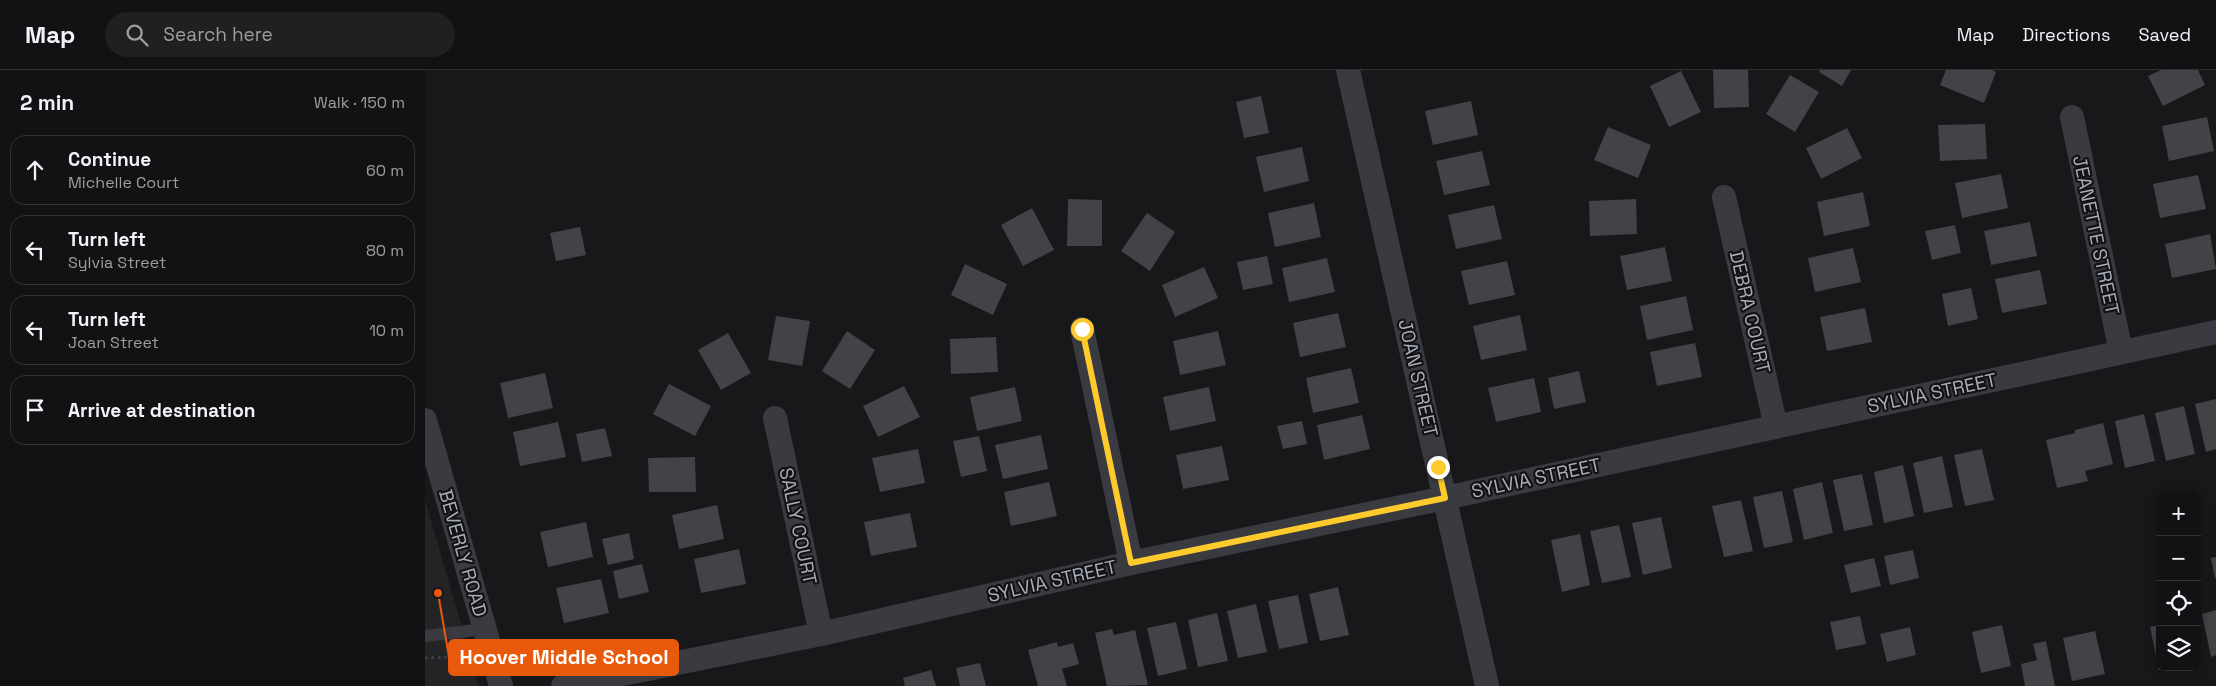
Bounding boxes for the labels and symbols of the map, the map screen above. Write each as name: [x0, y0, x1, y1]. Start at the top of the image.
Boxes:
street label: JEANETTE STREET: [2067, 153, 2125, 317]
street label: DEBRA COURT: [1724, 248, 1776, 376]
street label: JOAN STREET: [1392, 317, 1444, 439]
route start: [1071, 318, 1094, 341]
street label: SYLVIA STREET: [1865, 367, 1999, 419]
street label: SYLVIA STREET: [1469, 452, 1603, 504]
route end: [1427, 456, 1450, 479]
street label: SALLY COURT: [773, 465, 823, 587]
street label: BEVERLY ROAD: [433, 487, 493, 619]
street label: SYLVIA STREET: [985, 554, 1119, 608]
callout: Hoover Middle School: [449, 640, 678, 675]
text: Hoover Middle School: [460, 644, 668, 670]

